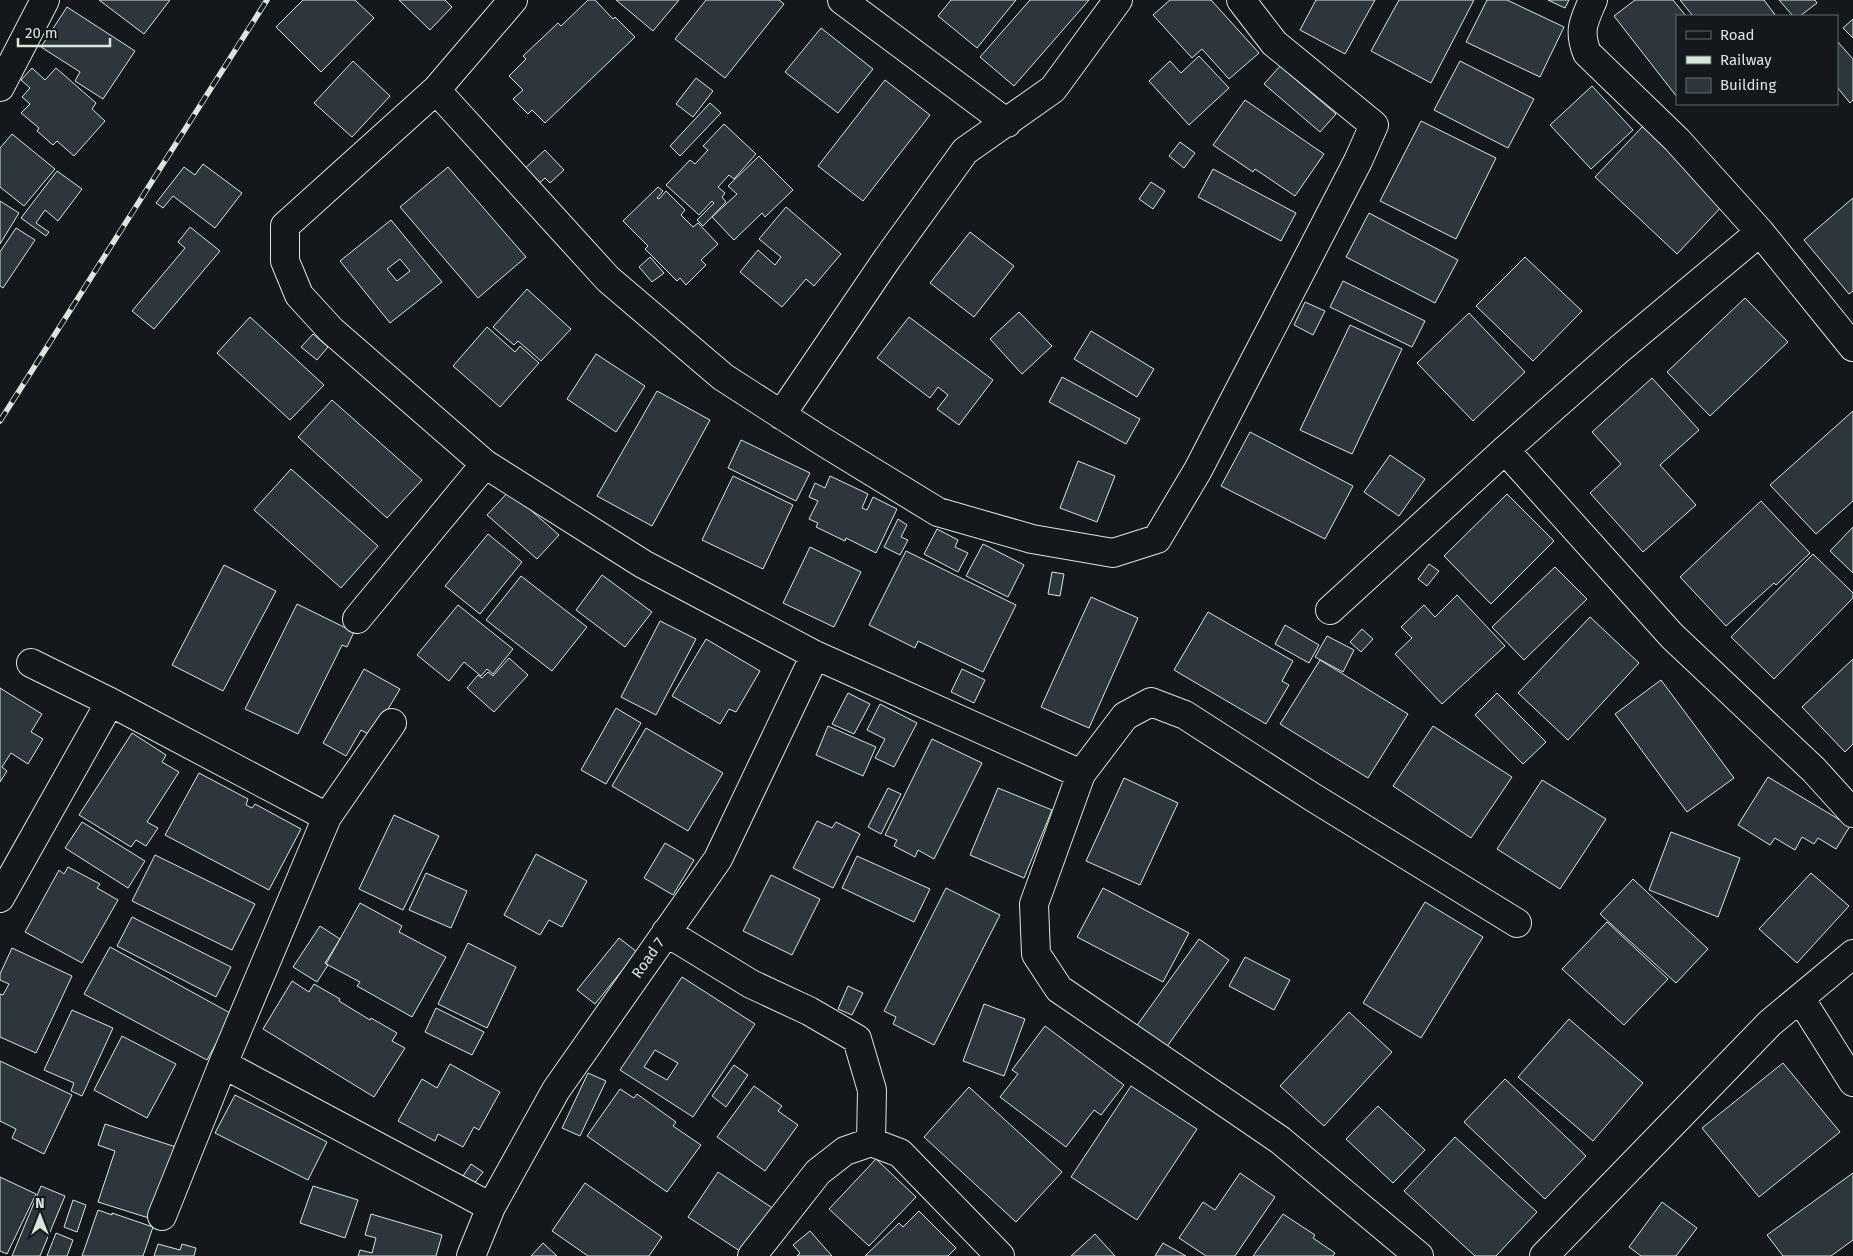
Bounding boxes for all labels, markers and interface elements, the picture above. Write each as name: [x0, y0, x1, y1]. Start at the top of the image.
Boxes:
scale bar: [18, 15, 110, 47]
legend: [1676, 15, 1838, 105]
text: 20 m: [25, 24, 58, 42]
text: Road: [1720, 26, 1755, 44]
text: Railway: [1720, 51, 1772, 69]
text: Building: [1720, 76, 1776, 94]
street label: Road 7: [628, 934, 669, 982]
north arrow: [15, 1191, 65, 1241]
text: N: [35, 1195, 45, 1212]

